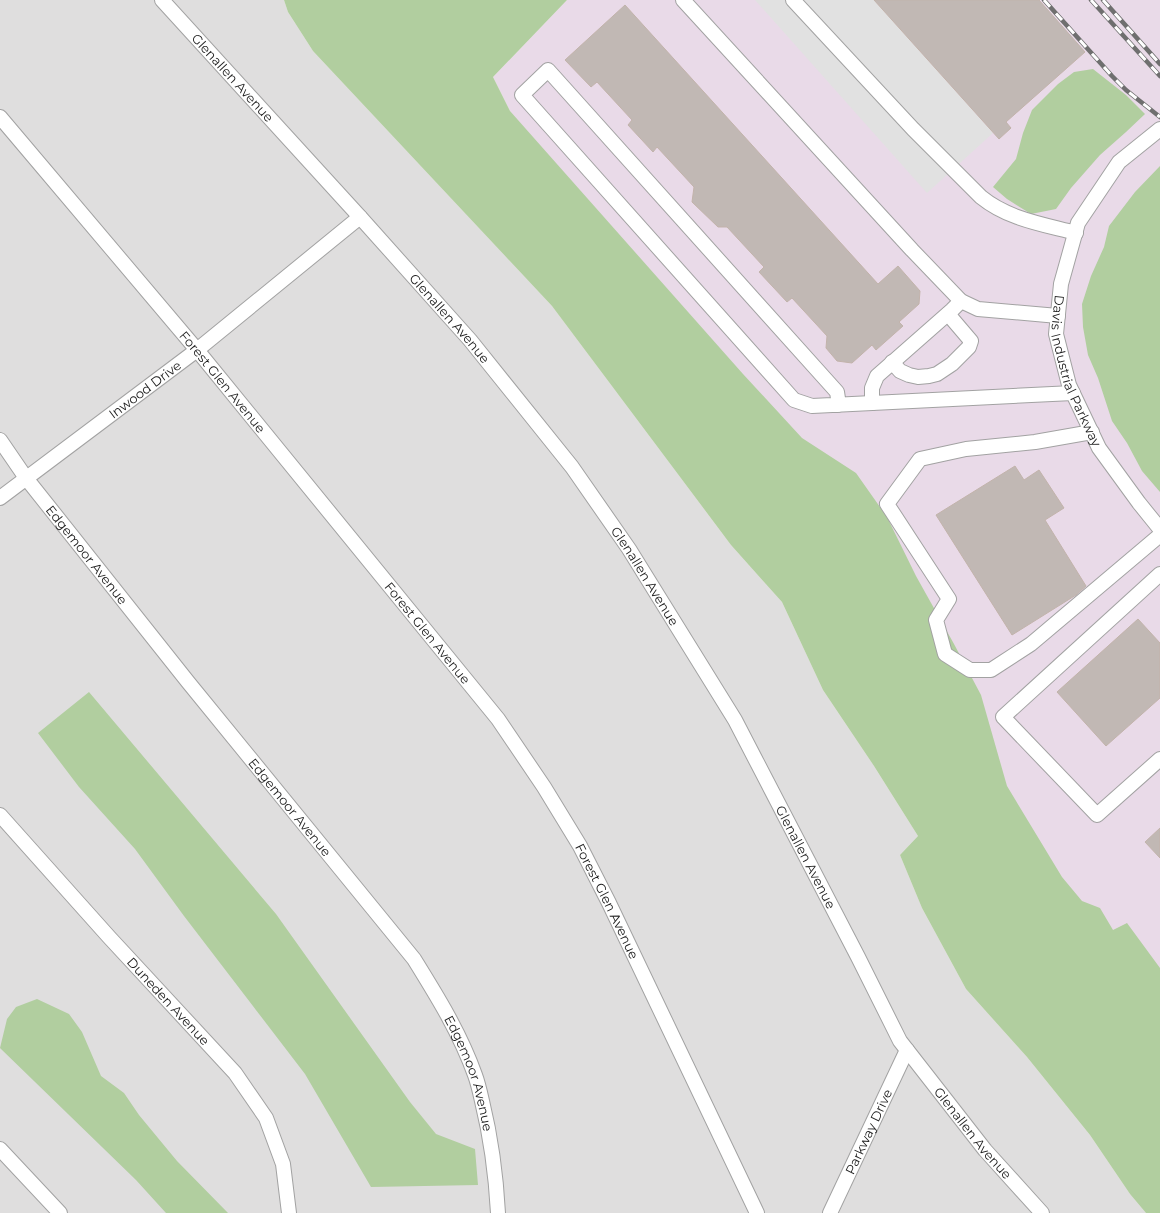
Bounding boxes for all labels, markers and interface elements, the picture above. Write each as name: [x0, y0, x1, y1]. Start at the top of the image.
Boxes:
street label: Glenallen Avenue: [188, 30, 277, 125]
street label: Glenallen Avenue: [406, 270, 493, 366]
street label: Davis Industrial Parkway: [1048, 294, 1105, 450]
street label: Forest Glen Avenue: [176, 328, 269, 436]
street label: Inwood Drive: [105, 357, 184, 422]
street label: Edgemoor Avenue: [43, 502, 131, 608]
street label: Glenallen Avenue: [608, 523, 683, 629]
street label: Forest Glen Avenue: [381, 579, 474, 687]
street label: Edgemoor Avenue: [245, 755, 335, 860]
street label: Glenallen Avenue: [773, 803, 840, 911]
street label: Forest Glen Avenue: [572, 841, 643, 962]
street label: Duneden Avenue: [124, 954, 213, 1049]
street label: Edgemoor Avenue: [441, 1013, 496, 1133]
street label: Glenallen Avenue: [931, 1084, 1015, 1182]
street label: Parkway Drive: [841, 1086, 895, 1177]

